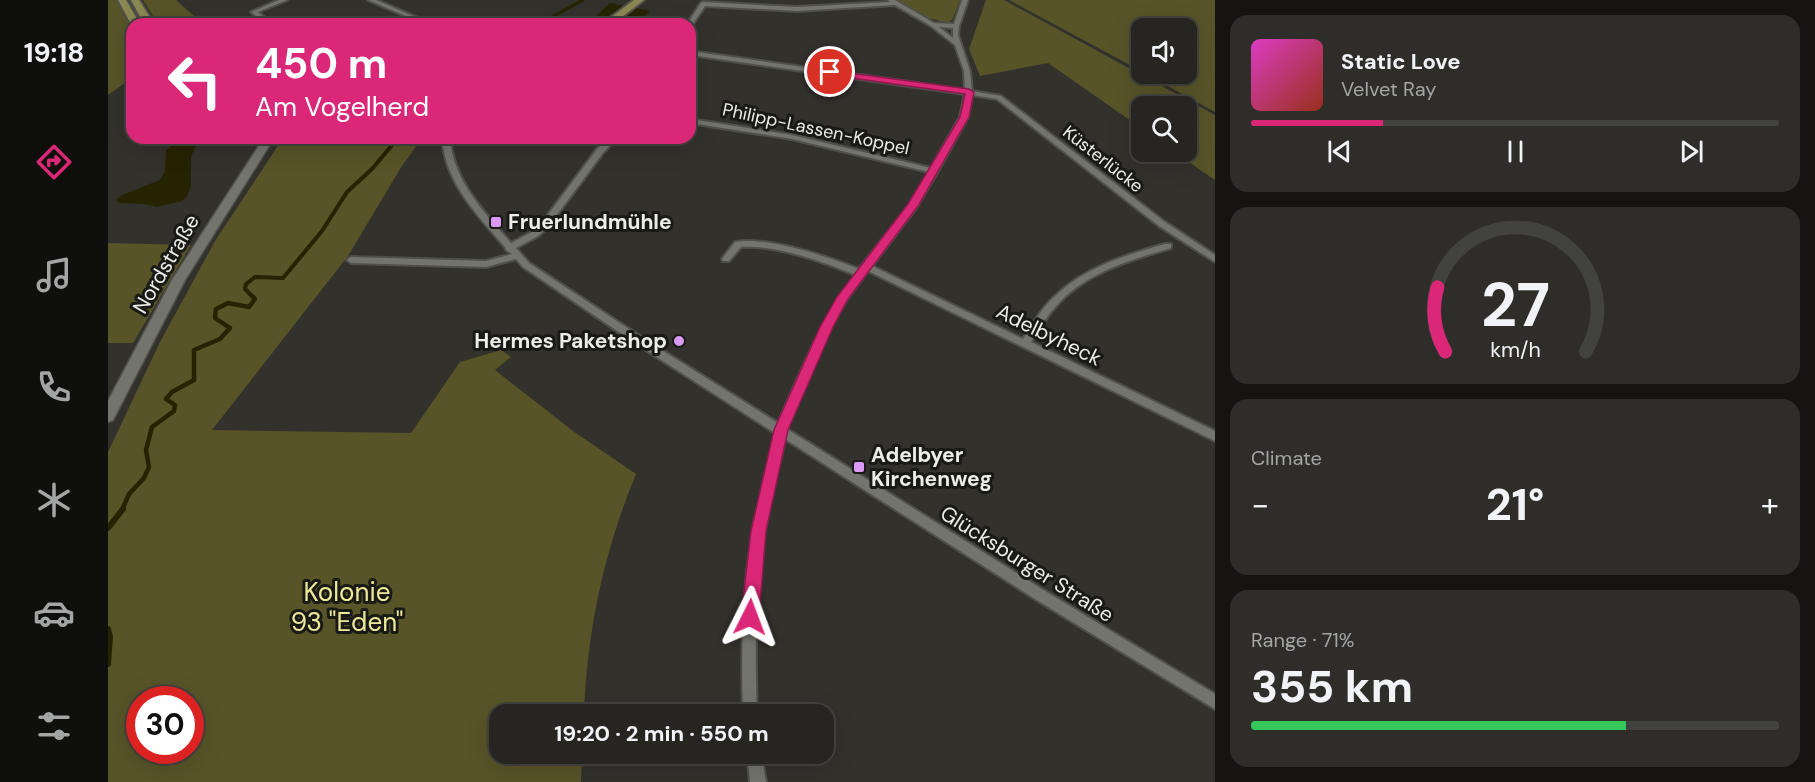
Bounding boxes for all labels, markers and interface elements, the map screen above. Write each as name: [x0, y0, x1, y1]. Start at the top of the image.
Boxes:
map controls: [1131, 18, 1197, 162]
button: sound: [1131, 18, 1197, 84]
text: 19:18: [24, 35, 84, 70]
text: 450 m: [255, 36, 387, 91]
icon: left: [156, 42, 234, 120]
pin: [804, 46, 855, 97]
text: Static Love: [1341, 47, 1461, 76]
icon: arrive: [813, 55, 846, 88]
text: Velvet Ray: [1341, 76, 1436, 102]
text: Am Vogelherd: [255, 89, 429, 124]
button: search: [1131, 96, 1197, 162]
street label: Philipp-Lassen-Koppel: [720, 97, 912, 161]
street label: Küsterlücke: [1058, 120, 1148, 198]
icon: previous: [1323, 135, 1356, 168]
icon: pause: [1499, 135, 1532, 168]
icon: next: [1675, 135, 1708, 168]
icon: directions: [33, 141, 75, 183]
place label: Fruerlundmühle: [508, 208, 672, 236]
street label: Nordstraße: [126, 209, 206, 319]
marker: Fruerlundmühle: [489, 215, 503, 229]
icon: music: [33, 254, 75, 296]
text: 27: [1480, 264, 1550, 345]
street label: Adelbyheck: [992, 297, 1107, 373]
place label: Hermes Paketshop: [474, 327, 667, 355]
marker: Hermes Paketshop: [672, 334, 686, 348]
text: km/h: [1490, 337, 1540, 365]
icon: phone: [33, 366, 75, 408]
place label: Adelbyer Kirchenweg: [871, 441, 992, 493]
text: Climate: [1251, 445, 1322, 471]
marker: Adelbyer Kirchenweg: [852, 460, 866, 474]
text: 21°: [1486, 475, 1544, 534]
icon: climate: [33, 479, 75, 521]
text: −: [1251, 483, 1269, 526]
text: +: [1761, 483, 1779, 526]
street label: Glücksburger Straße: [935, 499, 1119, 629]
park label: Kolonie 93 "Eden": [291, 575, 403, 639]
position arrow: [718, 585, 782, 649]
icon: car: [33, 592, 75, 634]
text: Range · 71%: [1251, 627, 1354, 653]
text: 355 km: [1251, 657, 1413, 716]
speed limit sign: 30: [126, 686, 204, 764]
icon: filters: [33, 705, 75, 747]
text: 19:20 · 2 min · 550 m: [554, 719, 769, 748]

